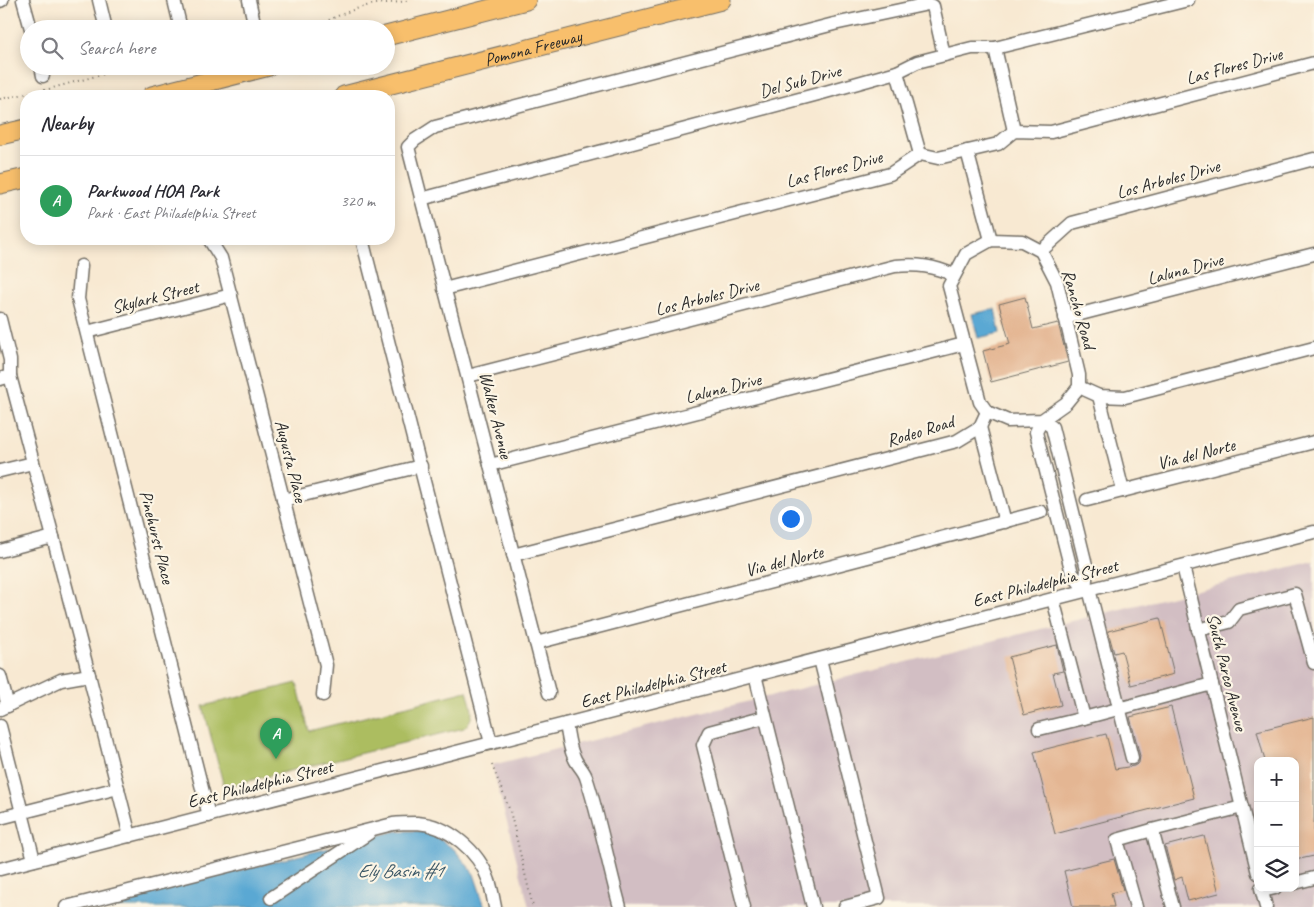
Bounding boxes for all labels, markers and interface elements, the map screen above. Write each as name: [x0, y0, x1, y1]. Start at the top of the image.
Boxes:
search box: [20, 20, 395, 75]
street label: Pomona Freeway: [482, 24, 586, 71]
icon: search: [38, 34, 66, 62]
text: Search here: [78, 36, 155, 60]
street label: Las Flores Drive: [1183, 42, 1286, 89]
street label: Del Sub Drive: [757, 59, 844, 102]
text: Nearby: [40, 110, 93, 136]
street label: Las Flores Drive: [783, 145, 886, 192]
street label: Los Arboles Drive: [1114, 154, 1223, 203]
text: Parkwood HOA Park: [87, 179, 219, 203]
text: A: [52, 191, 60, 211]
text: 320 m: [341, 191, 375, 211]
text: Park · East Philadelphia Street: [87, 203, 256, 223]
street label: Laluna Drive: [1145, 248, 1226, 290]
street label: Rancho Road: [1057, 267, 1102, 354]
street label: Los Arboles Drive: [653, 273, 762, 320]
street label: Skylark Street: [109, 275, 203, 318]
street label: Laluna Drive: [683, 368, 764, 408]
street label: Walker Avenue: [475, 369, 518, 462]
street label: Rodeo Road: [884, 410, 959, 452]
street label: Augusta Place: [270, 418, 312, 506]
street label: Via del Norte: [1155, 433, 1238, 474]
street label: Pinehurst Place: [135, 488, 179, 587]
your location: [778, 506, 804, 532]
street label: Via del Norte: [743, 540, 826, 581]
street label: East Philadelphia Street: [970, 554, 1122, 612]
street label: South Parco Avenue: [1202, 611, 1252, 734]
street label: East Philadelphia Street: [578, 655, 730, 713]
pin: A: [260, 718, 292, 759]
street label: East Philadelphia Street: [185, 755, 337, 813]
map controls: [1254, 757, 1299, 892]
button: +: [1254, 757, 1299, 802]
button: −: [1254, 802, 1299, 847]
button: layers: [1254, 847, 1299, 892]
water label: Ely Basin #1: [358, 859, 446, 883]

